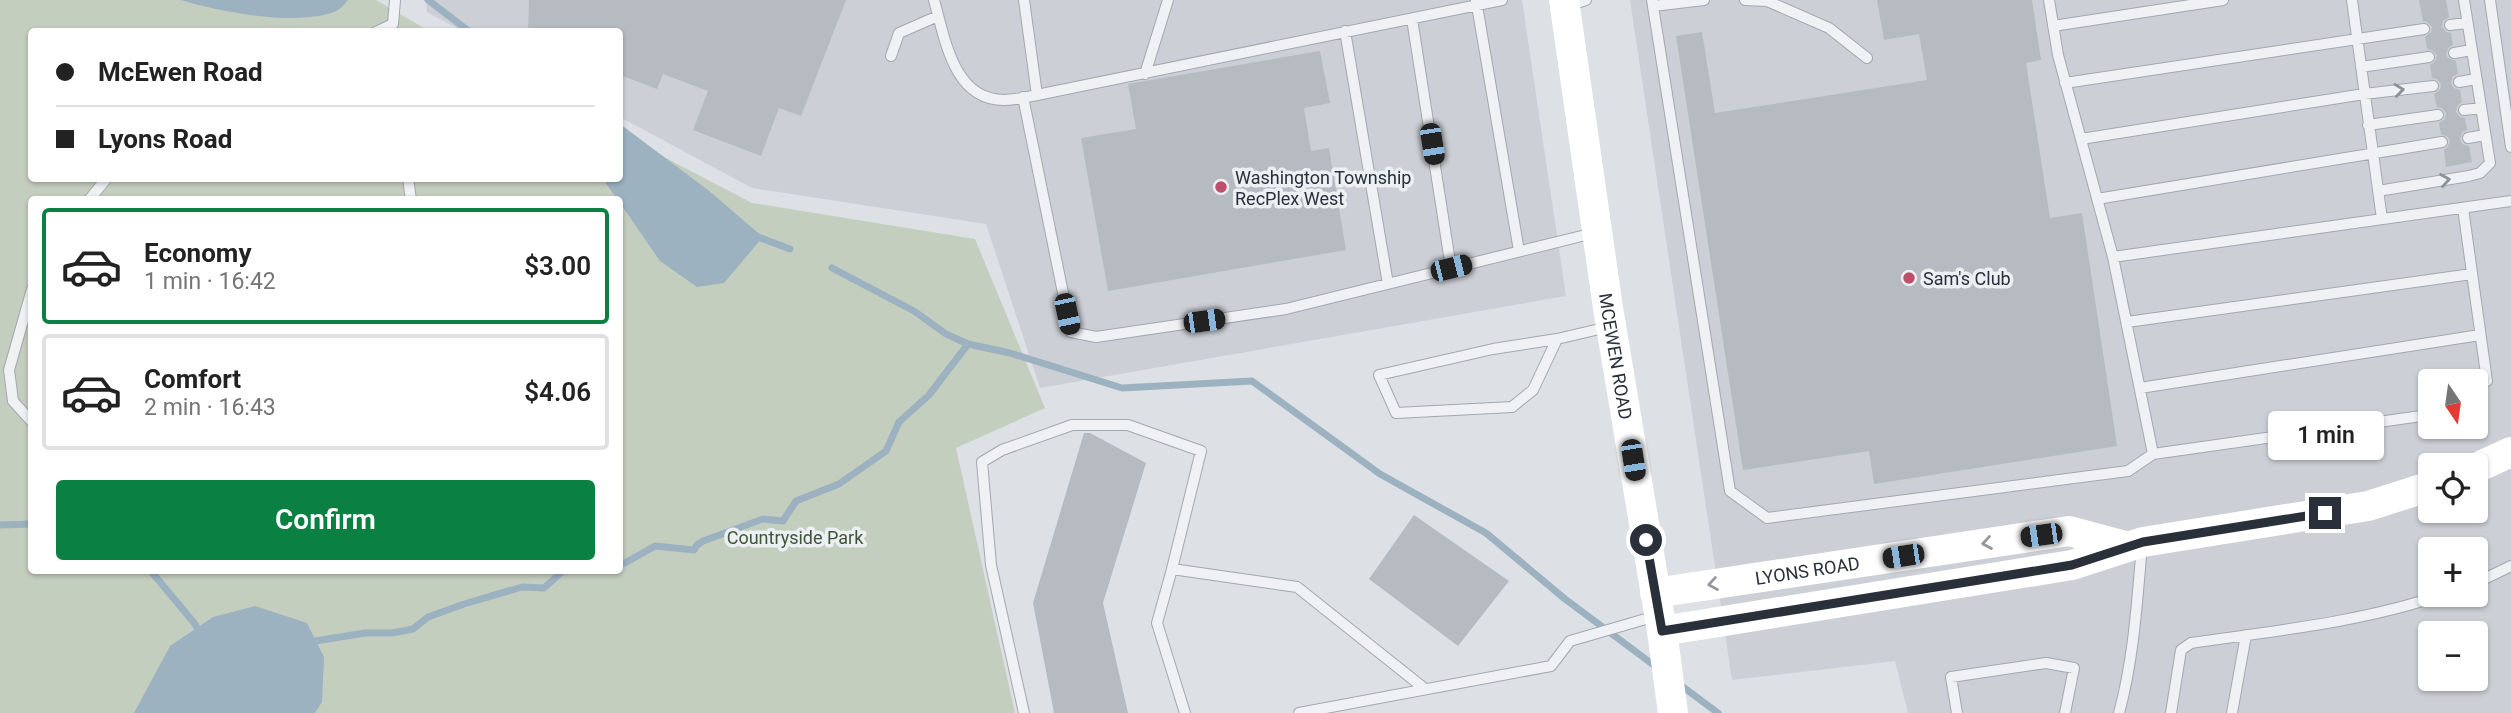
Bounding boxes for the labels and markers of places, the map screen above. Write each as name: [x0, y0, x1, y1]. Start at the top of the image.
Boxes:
place label: Washington Township RecPlex West: [1235, 167, 1411, 209]
marker: Washington Township RecPlex West: [1213, 179, 1229, 195]
place label: Sam's Club: [1923, 268, 2011, 289]
marker: Sam's Club: [1901, 270, 1917, 286]

